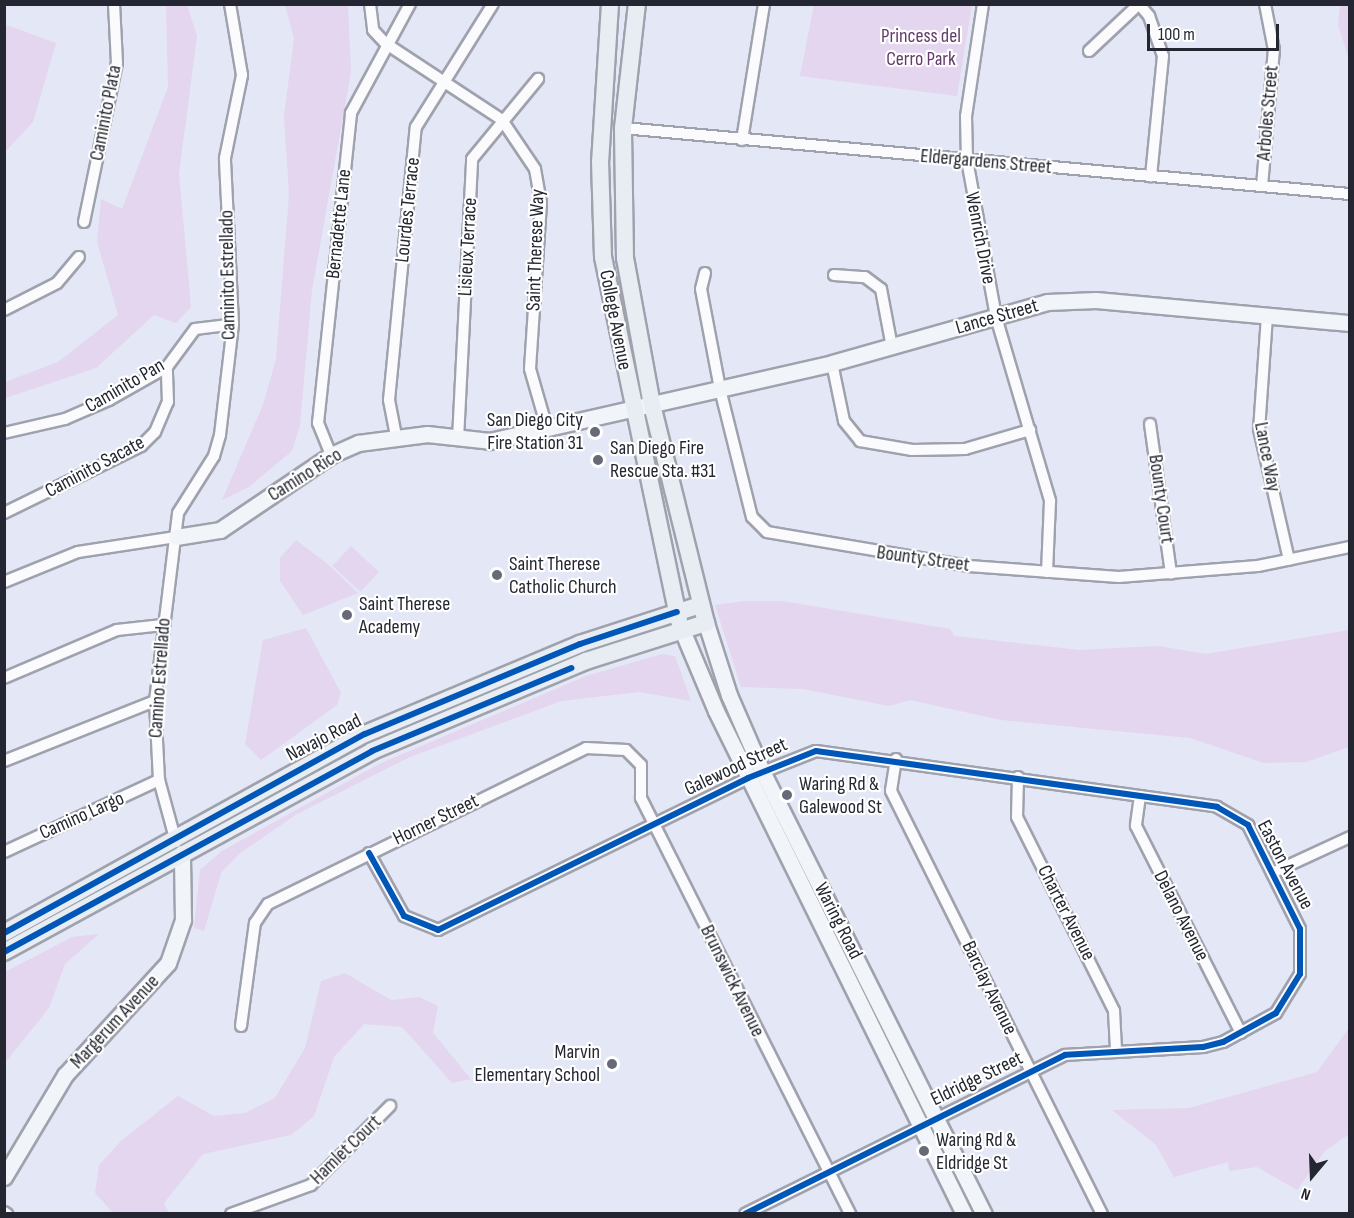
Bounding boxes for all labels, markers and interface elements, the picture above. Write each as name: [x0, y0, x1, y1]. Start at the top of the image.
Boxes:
scale bar: [1150, 12, 1282, 50]
park label: Princess del Cerro Park: [881, 24, 961, 71]
text: 100 m: [1158, 24, 1195, 45]
street label: Caminito Plata: [85, 63, 127, 163]
street label: Arboles Street: [1252, 64, 1284, 162]
street label: Eldergardens Street: [919, 144, 1053, 180]
street label: Lourdes Terrace: [391, 156, 425, 264]
street label: Bernadette Lane: [321, 168, 357, 280]
street label: Saint Therese Way: [522, 189, 550, 311]
street label: Wenrich Drive: [959, 190, 1001, 286]
street label: Lisieux Terrace: [453, 197, 483, 297]
street label: Caminito Estrellado: [215, 210, 241, 340]
street label: College Avenue: [594, 268, 636, 372]
street label: Lance Street: [953, 294, 1041, 340]
street label: Caminito Pan: [81, 354, 169, 418]
place label: San Diego City Fire Station 31: [487, 408, 583, 455]
street label: Lance Way: [1248, 420, 1286, 494]
marker: San Diego City Fire Station 31: [588, 425, 602, 439]
street label: Caminito Sacate: [41, 431, 149, 503]
place label: San Diego Fire Rescue Sta. #31: [610, 436, 715, 483]
street label: Camino Rico: [264, 443, 346, 507]
marker: San Diego Fire Rescue Sta. #31: [591, 453, 605, 467]
street label: Bounty Court: [1143, 453, 1179, 545]
street label: Bounty Street: [875, 541, 971, 577]
place label: Saint Therese Catholic Church: [509, 552, 617, 599]
marker: Saint Therese Catholic Church: [490, 568, 504, 582]
place label: Saint Therese Academy: [359, 592, 450, 639]
marker: Saint Therese Academy: [340, 608, 354, 622]
street label: Camino Estrellado: [144, 617, 176, 739]
street label: Navajo Road: [282, 709, 366, 767]
street label: Galewood Street: [681, 733, 791, 801]
place label: Waring Rd & Galewood St: [799, 772, 882, 819]
street label: Camino Largo: [36, 787, 128, 845]
marker: Waring Rd & Galewood St: [780, 788, 794, 802]
street label: Horner Street: [389, 789, 483, 851]
street label: Easton Avenue: [1251, 816, 1319, 914]
street label: Charter Avenue: [1032, 861, 1100, 965]
street label: Delano Avenue: [1148, 867, 1214, 965]
street label: Waring Road: [809, 879, 867, 963]
street label: Brunswick Avenue: [695, 921, 769, 1041]
street label: Barclay Avenue: [956, 937, 1022, 1039]
street label: Margerum Avenue: [65, 970, 165, 1074]
place label: Marvin Elementary School: [474, 1040, 600, 1087]
street label: Eldridge Street: [927, 1046, 1027, 1112]
marker: Marvin Elementary School: [605, 1057, 619, 1071]
street label: Hamlet Court: [305, 1110, 387, 1190]
place label: Waring Rd & Eldridge St: [936, 1128, 1016, 1175]
marker: Waring Rd & Eldridge St: [917, 1144, 931, 1158]
north arrow: [1282, 1146, 1342, 1206]
text: N: [1299, 1183, 1313, 1204]

